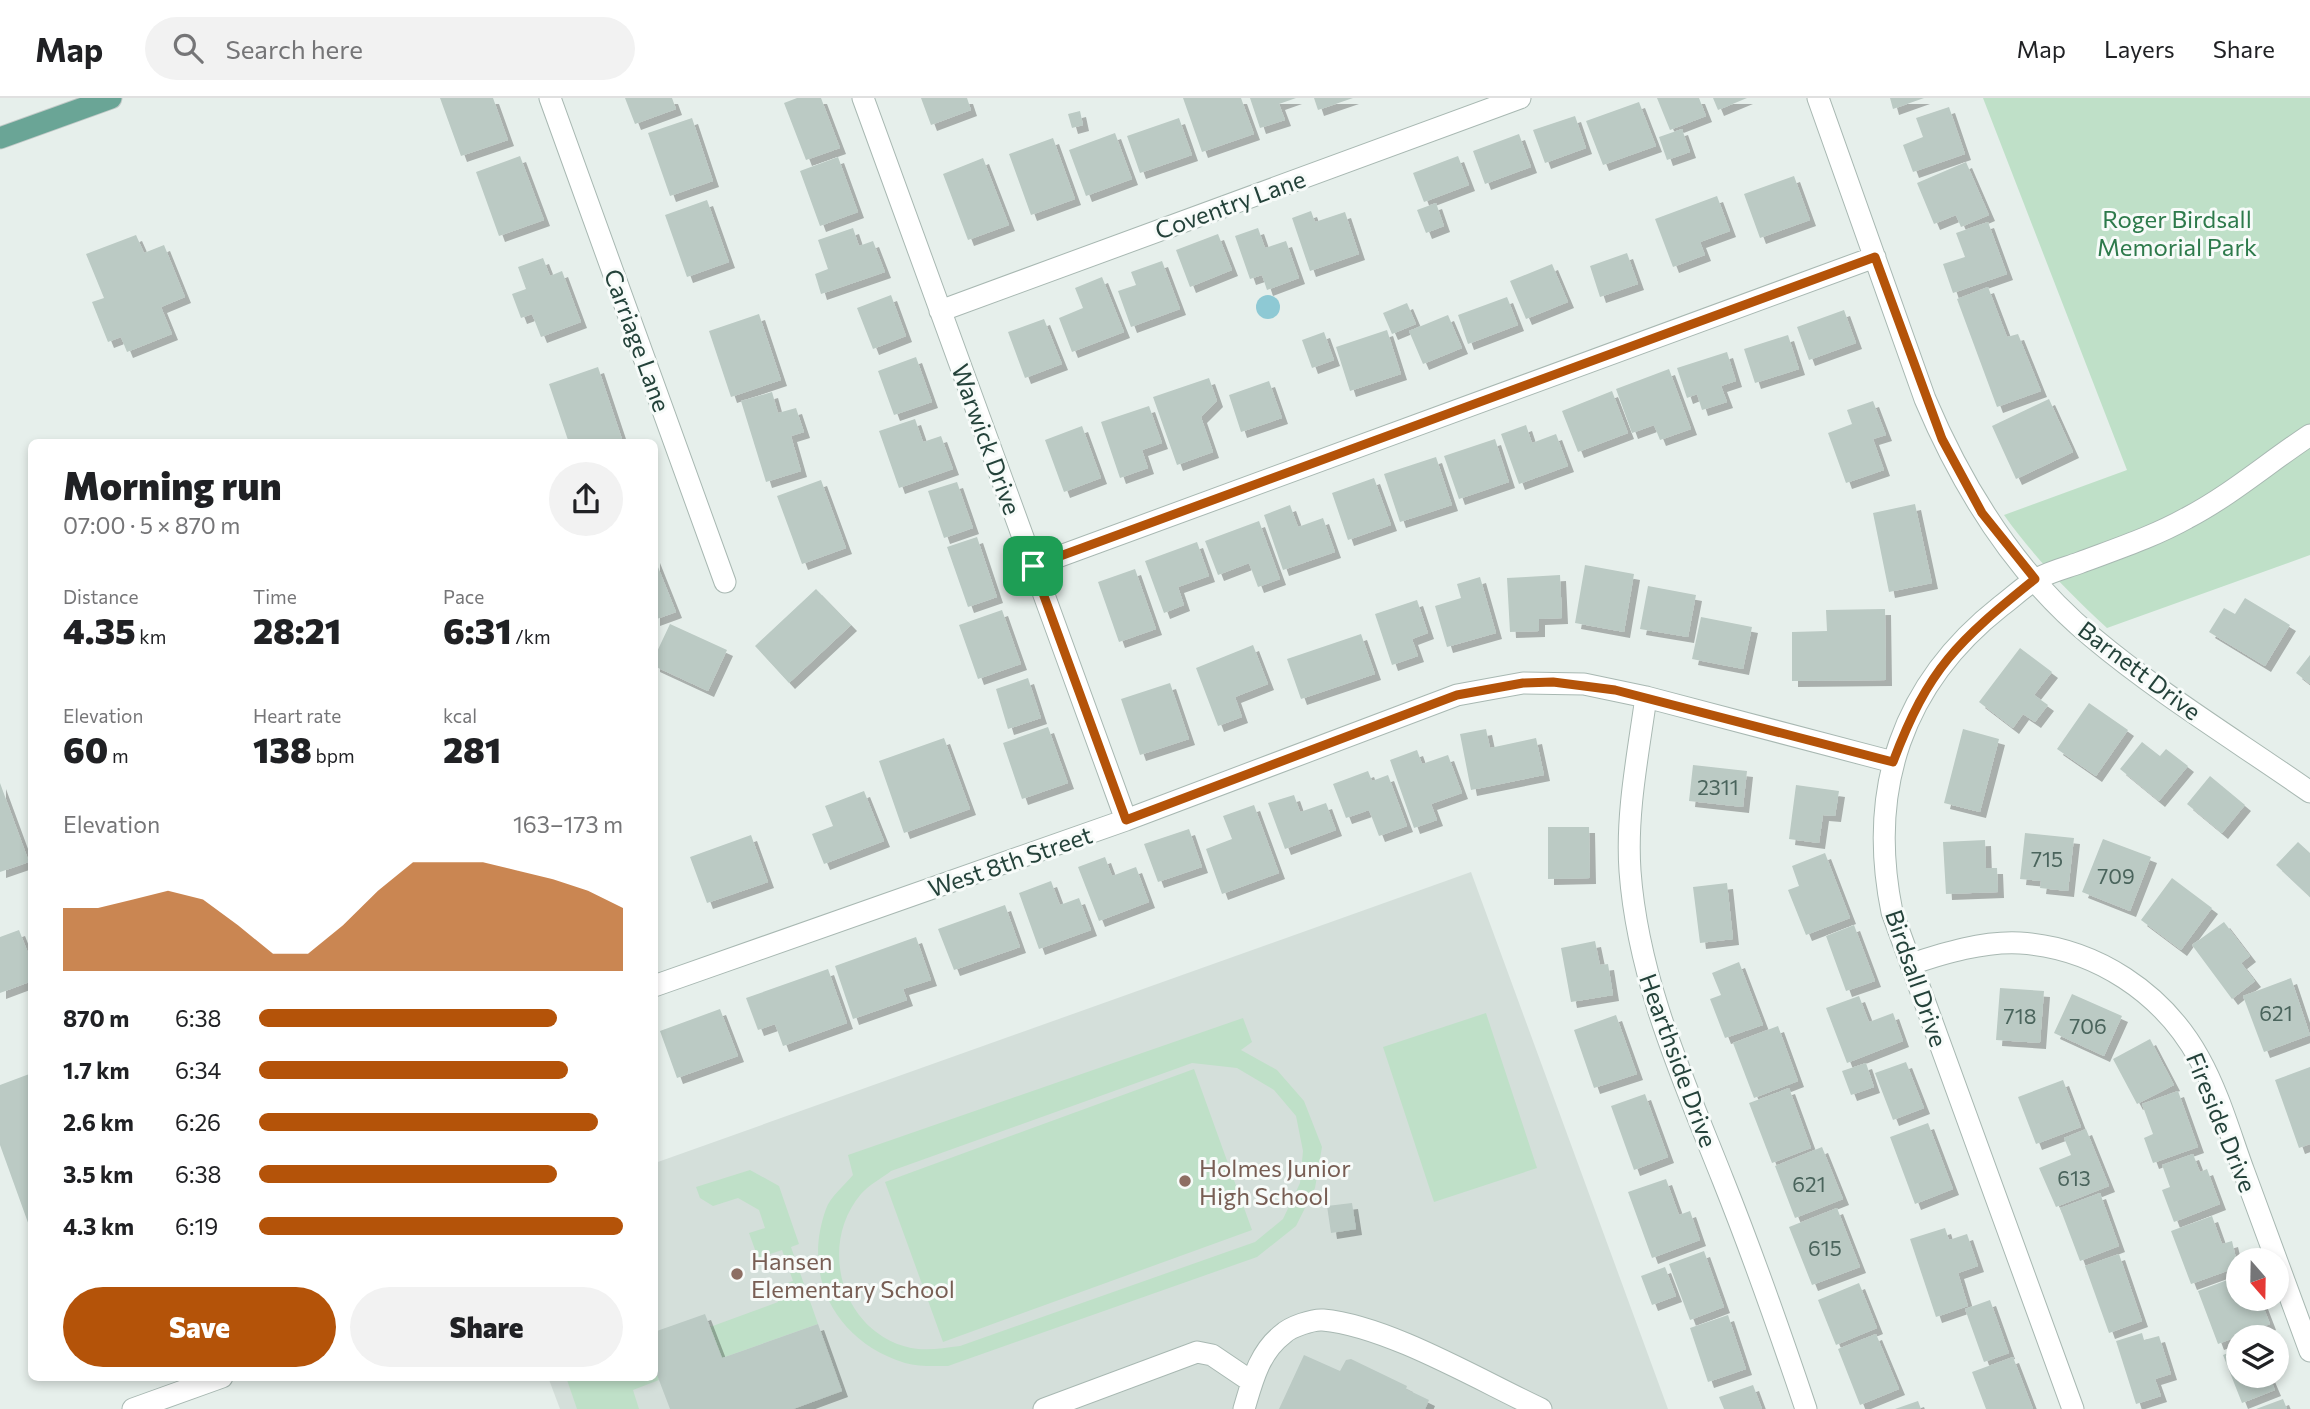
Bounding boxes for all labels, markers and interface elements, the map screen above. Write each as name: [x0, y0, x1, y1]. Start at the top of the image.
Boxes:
search box: [145, 17, 635, 80]
text: Map: [35, 28, 103, 69]
icon: search: [169, 29, 207, 67]
text: Search here: [225, 33, 363, 64]
text: Map: [2017, 34, 2066, 63]
text: Layers: [2104, 34, 2175, 63]
text: Share: [2213, 34, 2275, 63]
street label: Coventry Lane: [1151, 163, 1309, 245]
park label: Roger Birdsall Memorial Park: [2097, 204, 2257, 261]
street label: Carriage Lane: [599, 265, 677, 415]
street label: Warwick Drive: [946, 360, 1028, 518]
text: Morning run: [63, 461, 282, 508]
button: share: [549, 462, 623, 536]
text: 07:00 · 5 × 870 m: [63, 511, 240, 539]
pin: [1003, 536, 1063, 596]
icon: arrive: [1014, 547, 1052, 585]
text: Distance: [63, 585, 139, 608]
text: Time: [253, 585, 297, 608]
text: Pace: [443, 585, 484, 608]
text: 4.35: [63, 608, 136, 651]
text: 28:21: [253, 608, 341, 651]
text: 6:31: [443, 608, 512, 651]
street label: Barnett Drive: [2073, 614, 2207, 726]
text: km: [136, 625, 166, 648]
text: /km: [512, 625, 551, 648]
text: Elevation: [63, 704, 143, 727]
text: Heart rate: [253, 704, 341, 727]
text: kcal: [443, 704, 477, 727]
text: 60: [63, 727, 108, 770]
text: 138: [253, 727, 312, 770]
text: 281: [443, 727, 501, 770]
text: m: [108, 744, 129, 767]
text: bpm: [312, 744, 355, 767]
house number: 2311: [1697, 774, 1739, 799]
text: Elevation: [63, 810, 160, 838]
text: 163–173 m: [513, 810, 623, 838]
street label: West 8th Street: [924, 819, 1096, 903]
house number: 715: [2031, 846, 2063, 871]
house number: 709: [2097, 863, 2135, 888]
street label: Birdsall Drive: [1880, 906, 1954, 1050]
street label: Hearthside Drive: [1634, 969, 1724, 1151]
house number: 621: [2259, 1000, 2293, 1025]
house number: 718: [2004, 1003, 2036, 1028]
text: 870 m: [63, 1004, 129, 1032]
text: 6:38: [175, 1004, 221, 1032]
house number: 706: [2069, 1013, 2107, 1038]
street label: Fireside Drive: [2181, 1048, 2263, 1196]
text: 1.7 km: [63, 1056, 130, 1084]
text: 6:34: [175, 1056, 221, 1084]
text: 2.6 km: [63, 1108, 134, 1136]
text: 6:26: [175, 1108, 221, 1136]
place label: Holmes Junior High School: [1199, 1153, 1351, 1210]
text: 3.5 km: [63, 1160, 133, 1188]
text: 6:38: [175, 1160, 221, 1188]
house number: 613: [2057, 1165, 2091, 1190]
house number: 621: [1792, 1171, 1826, 1196]
marker: Holmes Junior High School: [1177, 1173, 1193, 1189]
text: 4.3 km: [63, 1212, 134, 1240]
text: 6:19: [175, 1212, 218, 1240]
house number: 615: [1808, 1235, 1842, 1260]
place label: Hansen Elementary School: [751, 1246, 955, 1303]
north arrow: [2226, 1248, 2289, 1311]
map controls: [2226, 1248, 2289, 1388]
marker: Hansen Elementary School: [729, 1266, 745, 1282]
button: Save: [63, 1287, 336, 1367]
button: Share: [350, 1287, 623, 1367]
button: layers: [2226, 1325, 2289, 1388]

